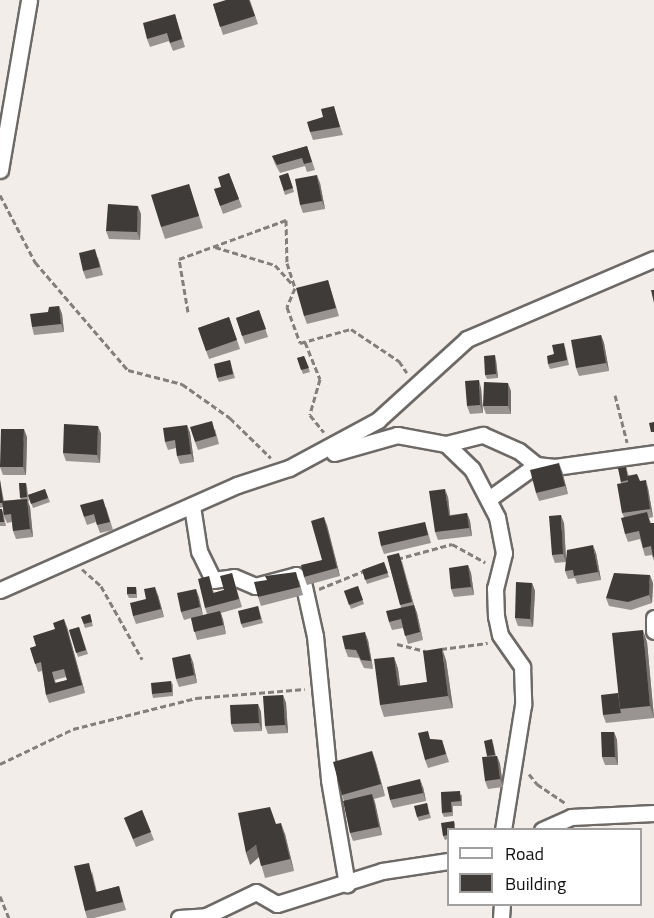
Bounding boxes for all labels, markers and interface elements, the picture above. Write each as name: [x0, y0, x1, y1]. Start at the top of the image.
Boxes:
legend: [447, 828, 642, 906]
text: Road: [505, 840, 544, 867]
text: Building: [505, 870, 566, 897]

